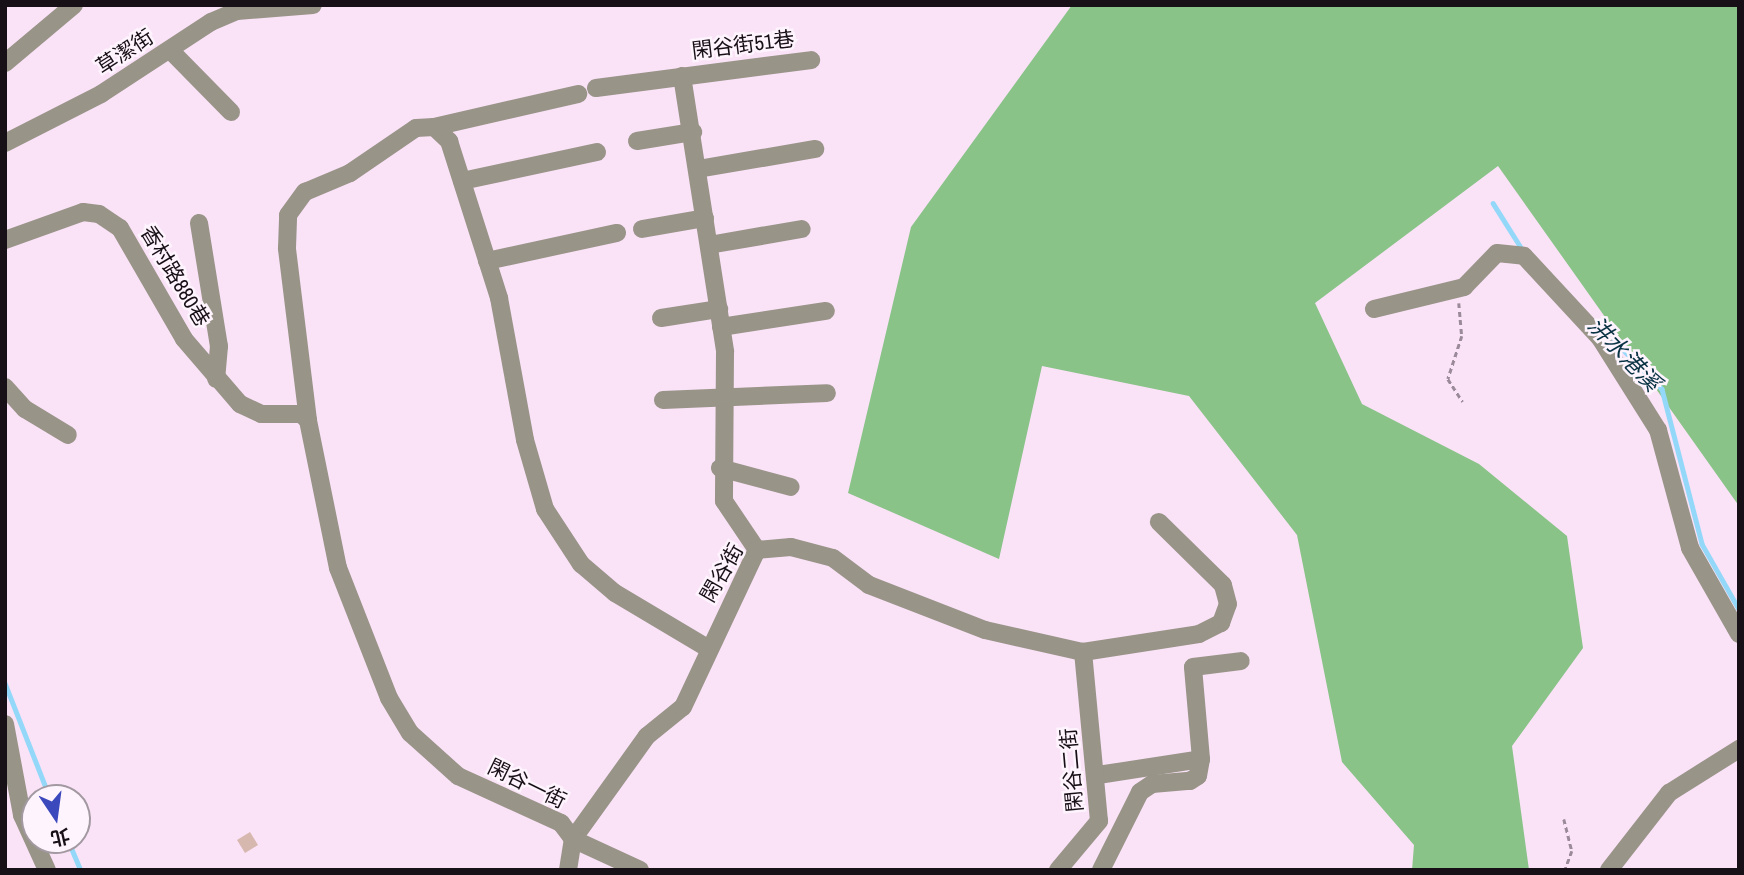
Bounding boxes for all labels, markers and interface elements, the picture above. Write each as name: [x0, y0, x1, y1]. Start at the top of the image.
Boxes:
street label: 草潔街: [92, 24, 158, 80]
street label: 閑谷街51巷: [690, 26, 796, 64]
street label: 香村路880巷: [135, 221, 215, 331]
water label: 汫水港溪: [1582, 311, 1666, 397]
street label: 閑谷街: [695, 539, 749, 607]
street label: 閑谷二街: [1056, 727, 1088, 813]
street label: 閑谷一街: [484, 754, 570, 814]
north arrow: [21, 784, 91, 854]
text: 北: [48, 823, 72, 852]

